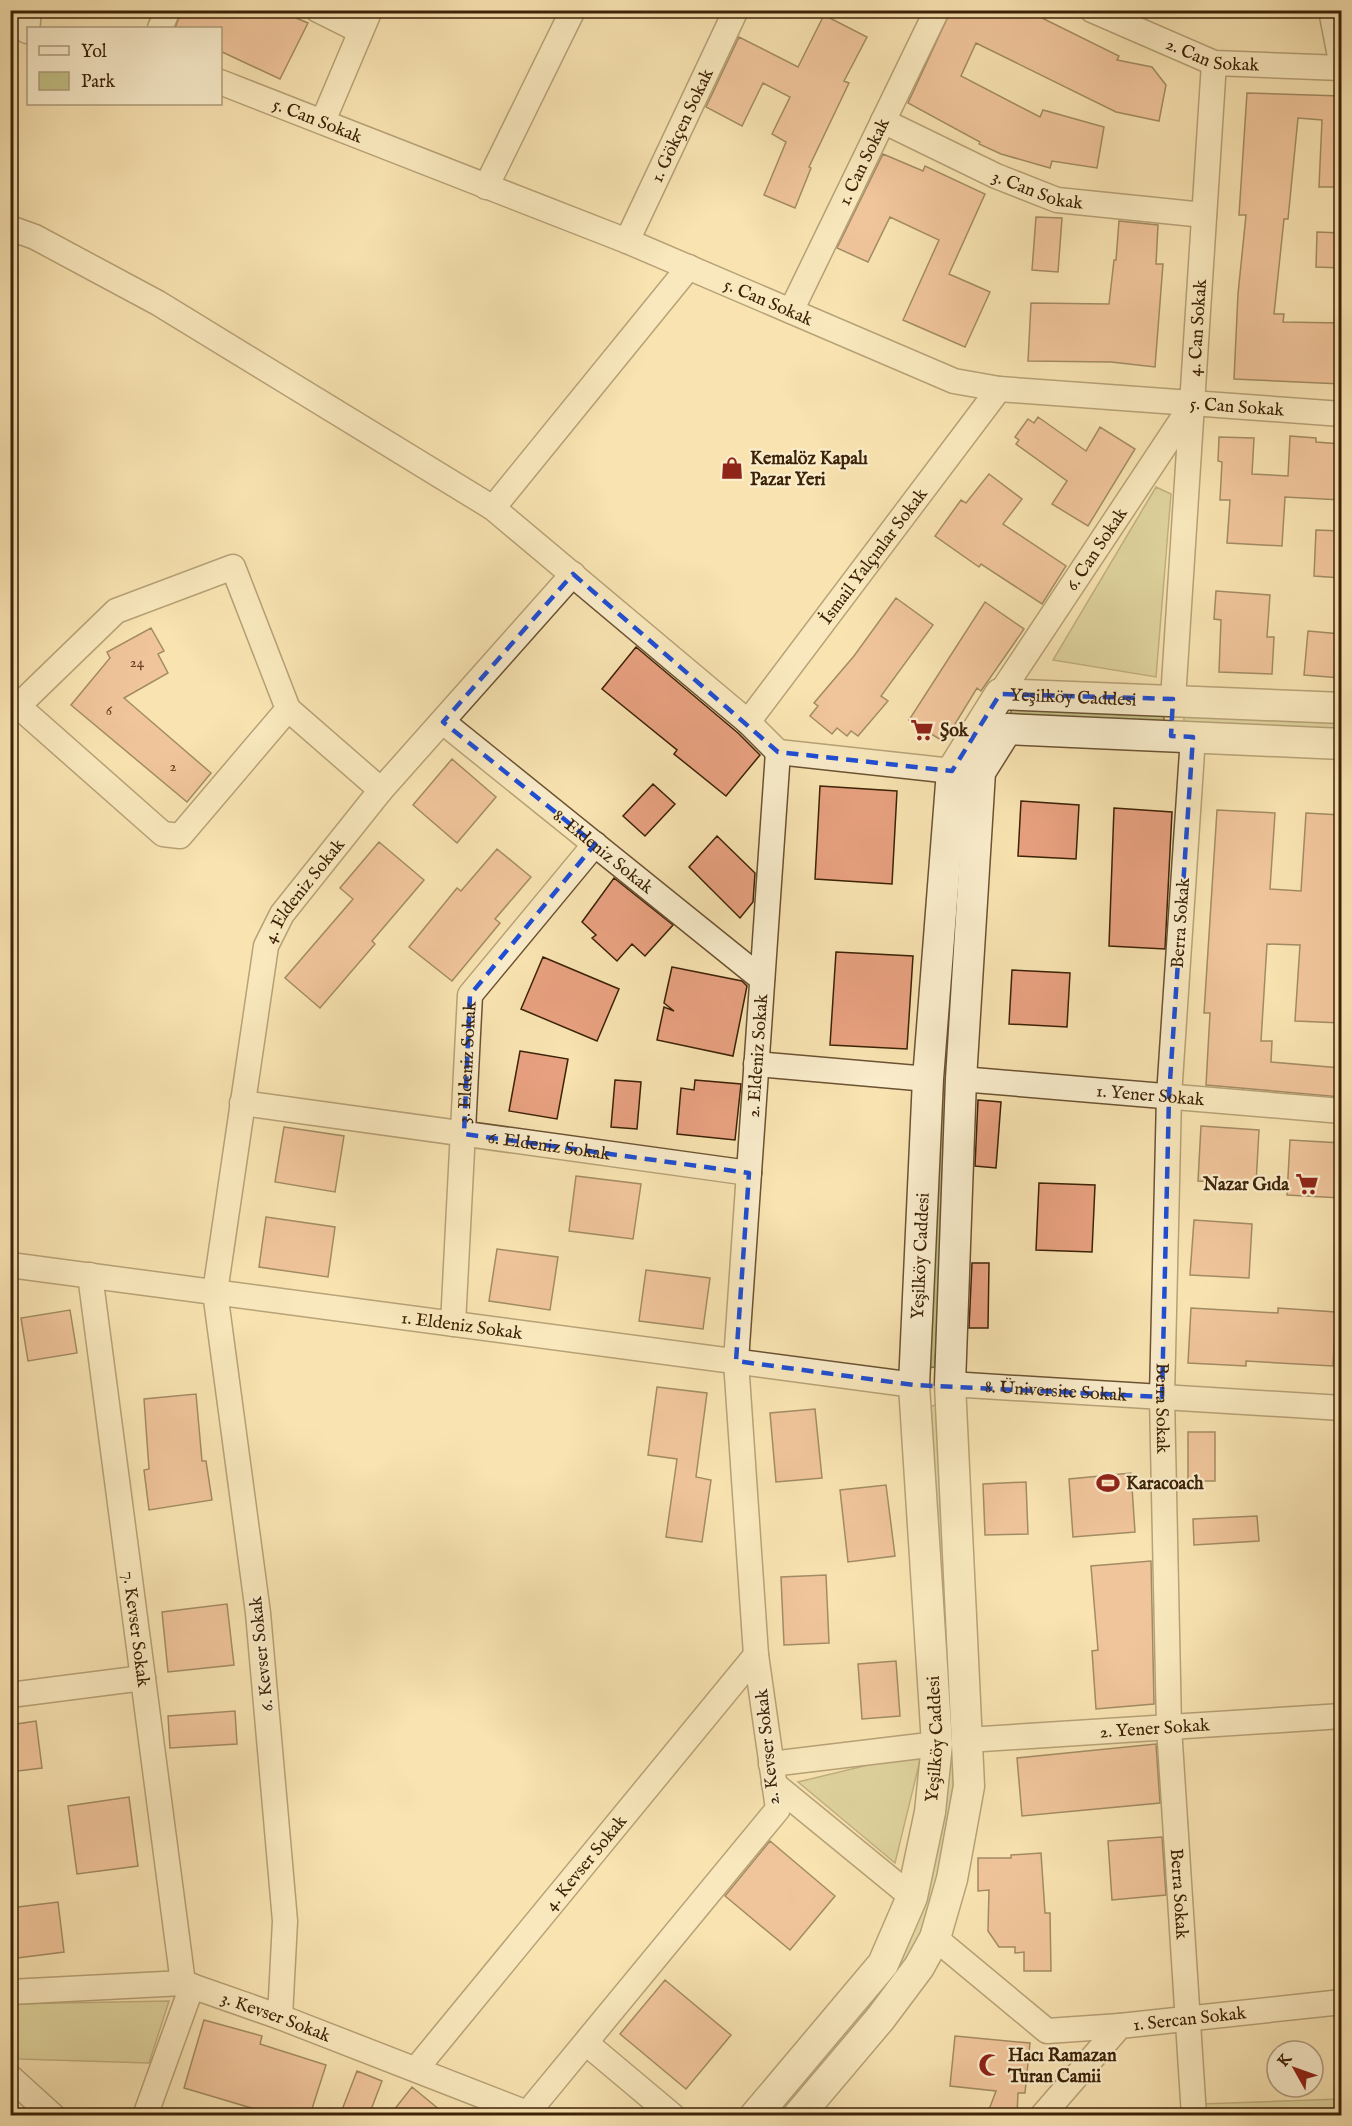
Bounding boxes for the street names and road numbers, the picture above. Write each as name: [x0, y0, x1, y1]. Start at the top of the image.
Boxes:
street label: 2. Can Sokak: [1162, 33, 1260, 78]
street label: 1. Gökçen Sokak: [646, 65, 720, 187]
street label: 5. Can Sokak: [269, 94, 366, 150]
street label: 1. Can Sokak: [834, 114, 896, 210]
street label: 3. Can Sokak: [988, 166, 1084, 216]
street label: 5. Can Sokak: [720, 274, 816, 332]
street label: 4. Can Sokak: [1184, 278, 1213, 377]
street label: 5. Can Sokak: [1189, 393, 1285, 423]
street label: İsmail Yalçınlar Sokak: [815, 484, 934, 630]
street label: 6. Can Sokak: [1061, 503, 1134, 596]
street label: Yeşilköy Caddesi: [1009, 684, 1137, 713]
street label: 8. Eldeniz Sokak: [547, 805, 658, 900]
street label: 4. Eldeniz Sokak: [259, 834, 351, 948]
street label: Berra Sokak: [1167, 877, 1196, 969]
street label: 2. Eldeniz Sokak: [743, 993, 774, 1119]
street label: 3. Eldeniz Sokak: [453, 1000, 483, 1124]
street label: 1. Yener Sokak: [1095, 1080, 1205, 1112]
street label: 6. Eldeniz Sokak: [486, 1127, 612, 1167]
street label: Yeşilköy Caddesi: [907, 1192, 936, 1320]
street label: 1. Eldeniz Sokak: [400, 1307, 524, 1346]
street label: Berra Sokak: [1149, 1362, 1173, 1454]
street label: 8. Üniversite Sokak: [984, 1376, 1128, 1408]
street label: 7. Kevser Sokak: [116, 1570, 154, 1689]
street label: 6. Kevser Sokak: [245, 1595, 280, 1713]
street label: Yeşilköy Caddesi: [921, 1675, 950, 1803]
street label: 2. Kevser Sokak: [751, 1687, 786, 1806]
street label: 2. Yener Sokak: [1099, 1714, 1211, 1744]
street label: 4. Kevser Sokak: [540, 1811, 633, 1916]
street label: Berra Sokak: [1164, 1848, 1193, 1940]
street label: 3. Kevser Sokak: [218, 1987, 334, 2049]
street label: 1. Sercan Sokak: [1132, 2002, 1248, 2038]

